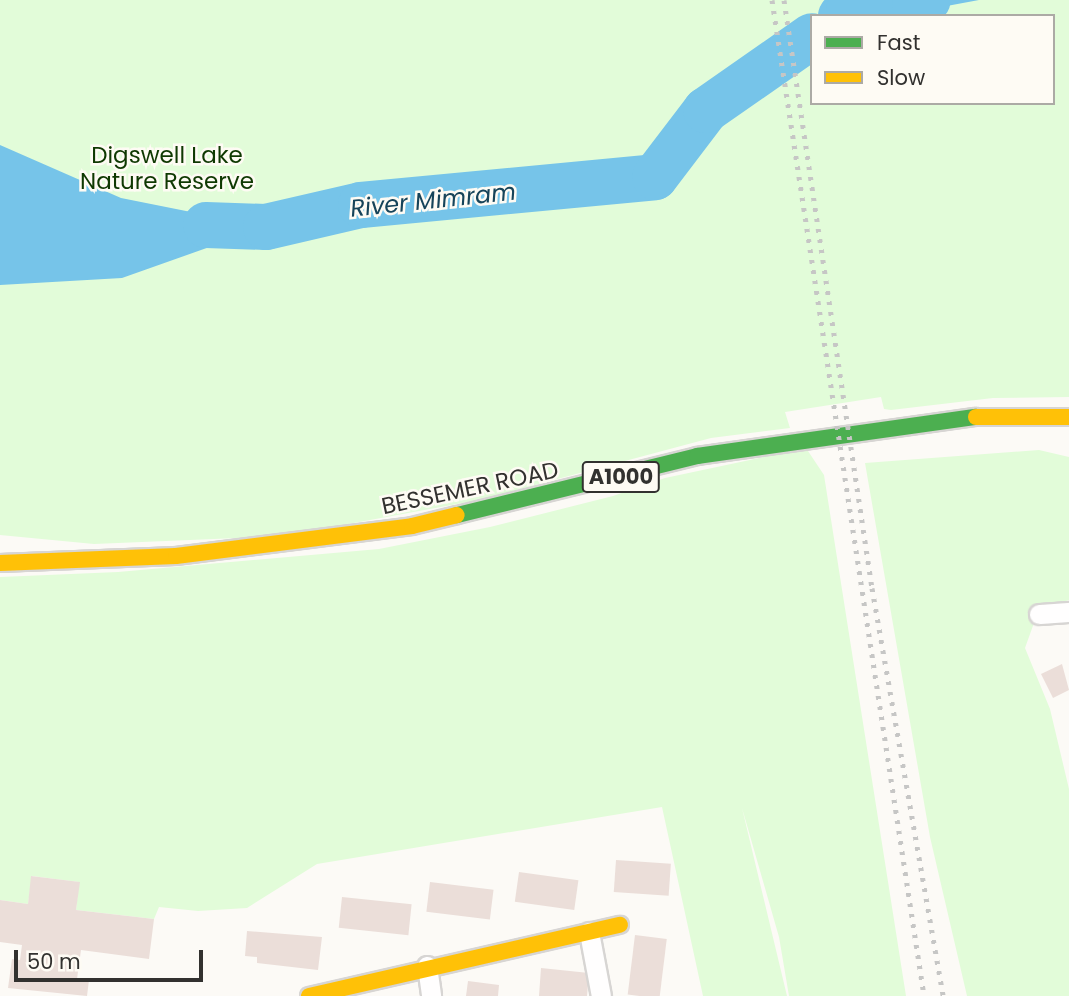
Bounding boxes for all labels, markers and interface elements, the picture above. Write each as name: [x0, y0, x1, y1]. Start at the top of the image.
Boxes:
legend: [810, 14, 1055, 105]
text: Fast: [877, 28, 920, 57]
text: Slow: [877, 63, 925, 92]
park label: Digswell Lake Nature Reserve: [80, 141, 254, 195]
water label: River Mimram: [349, 177, 517, 223]
street label: BESSEMER ROAD: [379, 456, 561, 520]
road number: A1000: [581, 460, 661, 494]
scale bar: [18, 936, 206, 980]
text: 50 m: [27, 947, 81, 976]

